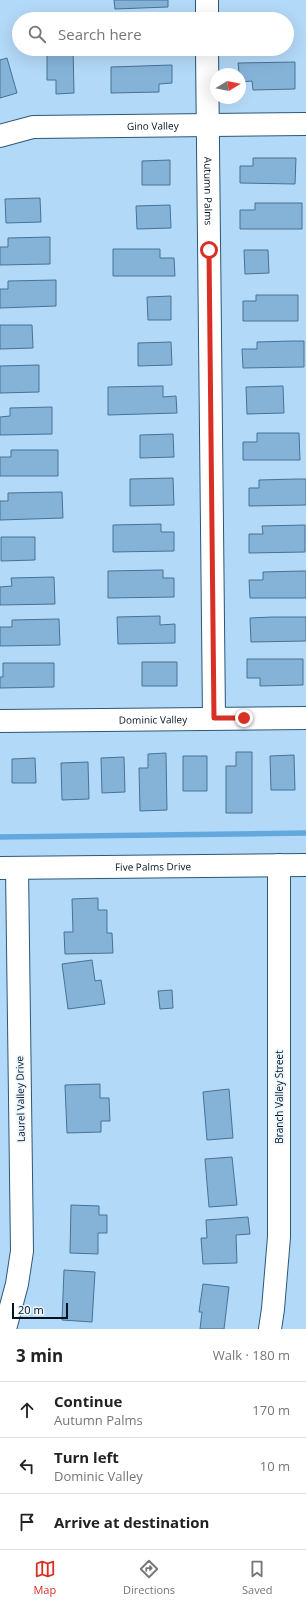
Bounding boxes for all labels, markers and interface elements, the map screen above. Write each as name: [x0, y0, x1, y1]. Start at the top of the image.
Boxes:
search box: [12, 12, 294, 56]
icon: search: [26, 23, 48, 45]
text: Search here: [58, 24, 142, 44]
north arrow: [210, 68, 246, 104]
street label: Gino Valley: [127, 118, 180, 133]
street label: Autumn Palms: [201, 157, 216, 225]
route start: [200, 241, 218, 259]
route end: [235, 709, 253, 727]
street label: Dominic Valley: [119, 712, 188, 727]
street label: Five Palms Drive: [115, 859, 192, 874]
street label: Branch Valley Street: [272, 1050, 286, 1144]
street label: Laurel Valley Drive: [12, 1056, 28, 1142]
scale bar: [12, 1301, 68, 1320]
text: 20 m: [18, 1302, 44, 1317]
text: 3 min: [16, 1344, 63, 1367]
text: Walk · 180 m: [213, 1346, 290, 1364]
text: Continue: [54, 1391, 122, 1411]
icon: ahead: [16, 1399, 38, 1421]
text: 170 m: [252, 1401, 290, 1419]
text: Autumn Palms: [54, 1411, 143, 1429]
text: Turn left: [54, 1447, 119, 1467]
icon: left: [16, 1455, 38, 1477]
text: 10 m: [260, 1457, 290, 1475]
text: Dominic Valley: [54, 1467, 143, 1485]
icon: arrive: [16, 1511, 38, 1533]
text: Arrive at destination: [54, 1512, 209, 1532]
tab: Map: [33, 1558, 56, 1597]
tab: Directions: [123, 1558, 175, 1597]
tab: Saved: [242, 1558, 273, 1597]

